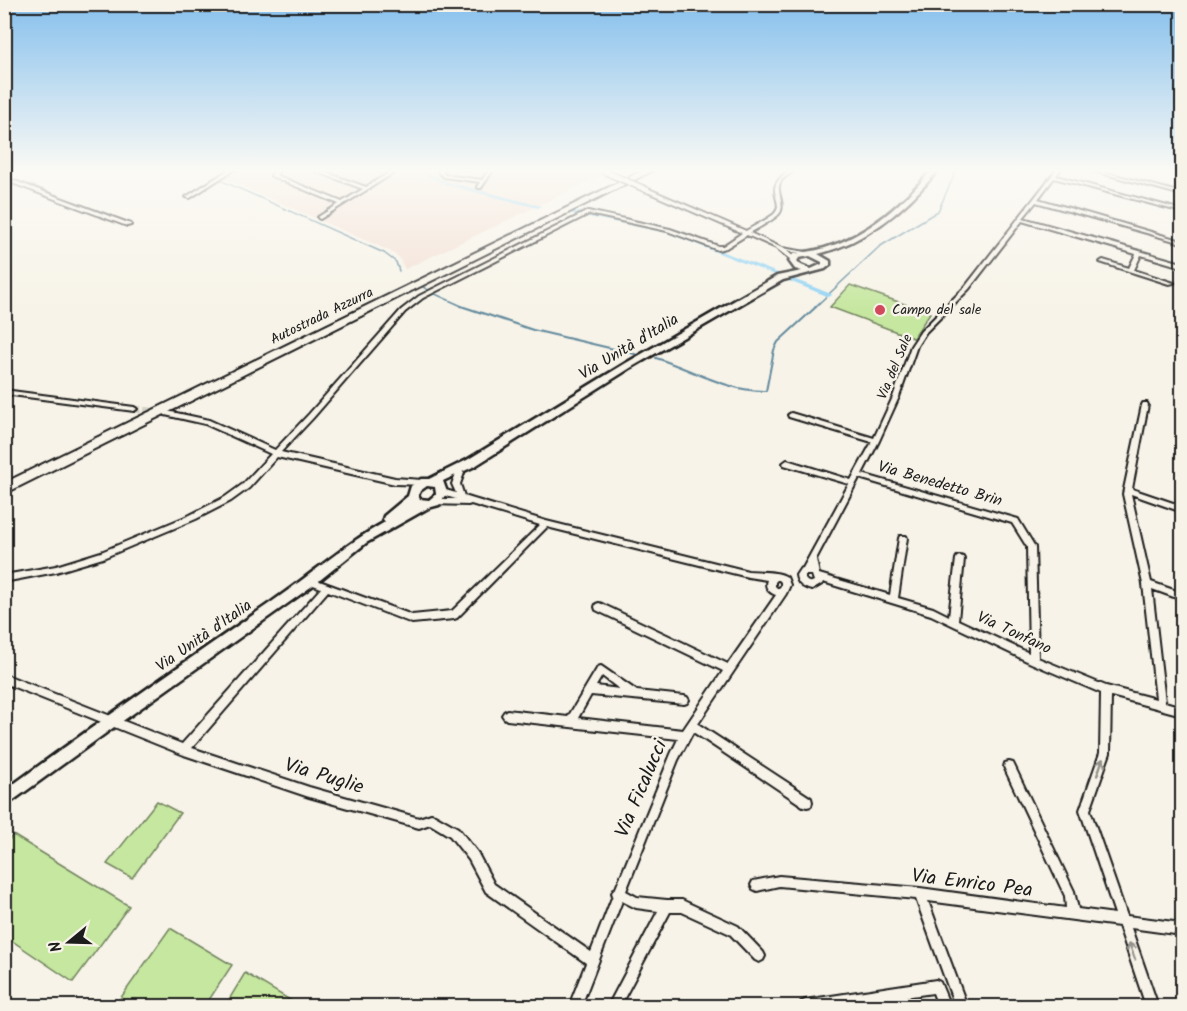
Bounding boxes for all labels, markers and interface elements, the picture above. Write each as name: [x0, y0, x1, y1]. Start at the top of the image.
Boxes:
street label: Autostrada Azzurra: [267, 282, 377, 350]
place label: Campo del sale: [892, 299, 982, 321]
marker: Campo del sale: [873, 303, 887, 317]
street label: Via Unità d'Italia: [574, 307, 684, 387]
street label: Via del Sale: [871, 330, 919, 403]
street label: Via Benedetto Brin: [875, 454, 1005, 514]
street label: Via Unità d'Italia: [151, 593, 257, 679]
street label: Via Tonfano: [973, 605, 1055, 661]
street label: Via Ficalucci: [607, 734, 677, 843]
street label: Via Puglie: [280, 750, 368, 804]
one-way arrow: [1095, 758, 1106, 777]
street label: Via Enrico Pea: [910, 861, 1034, 907]
north arrow: [39, 912, 99, 972]
text: N: [43, 938, 70, 955]
one-way arrow: [1126, 943, 1137, 961]

